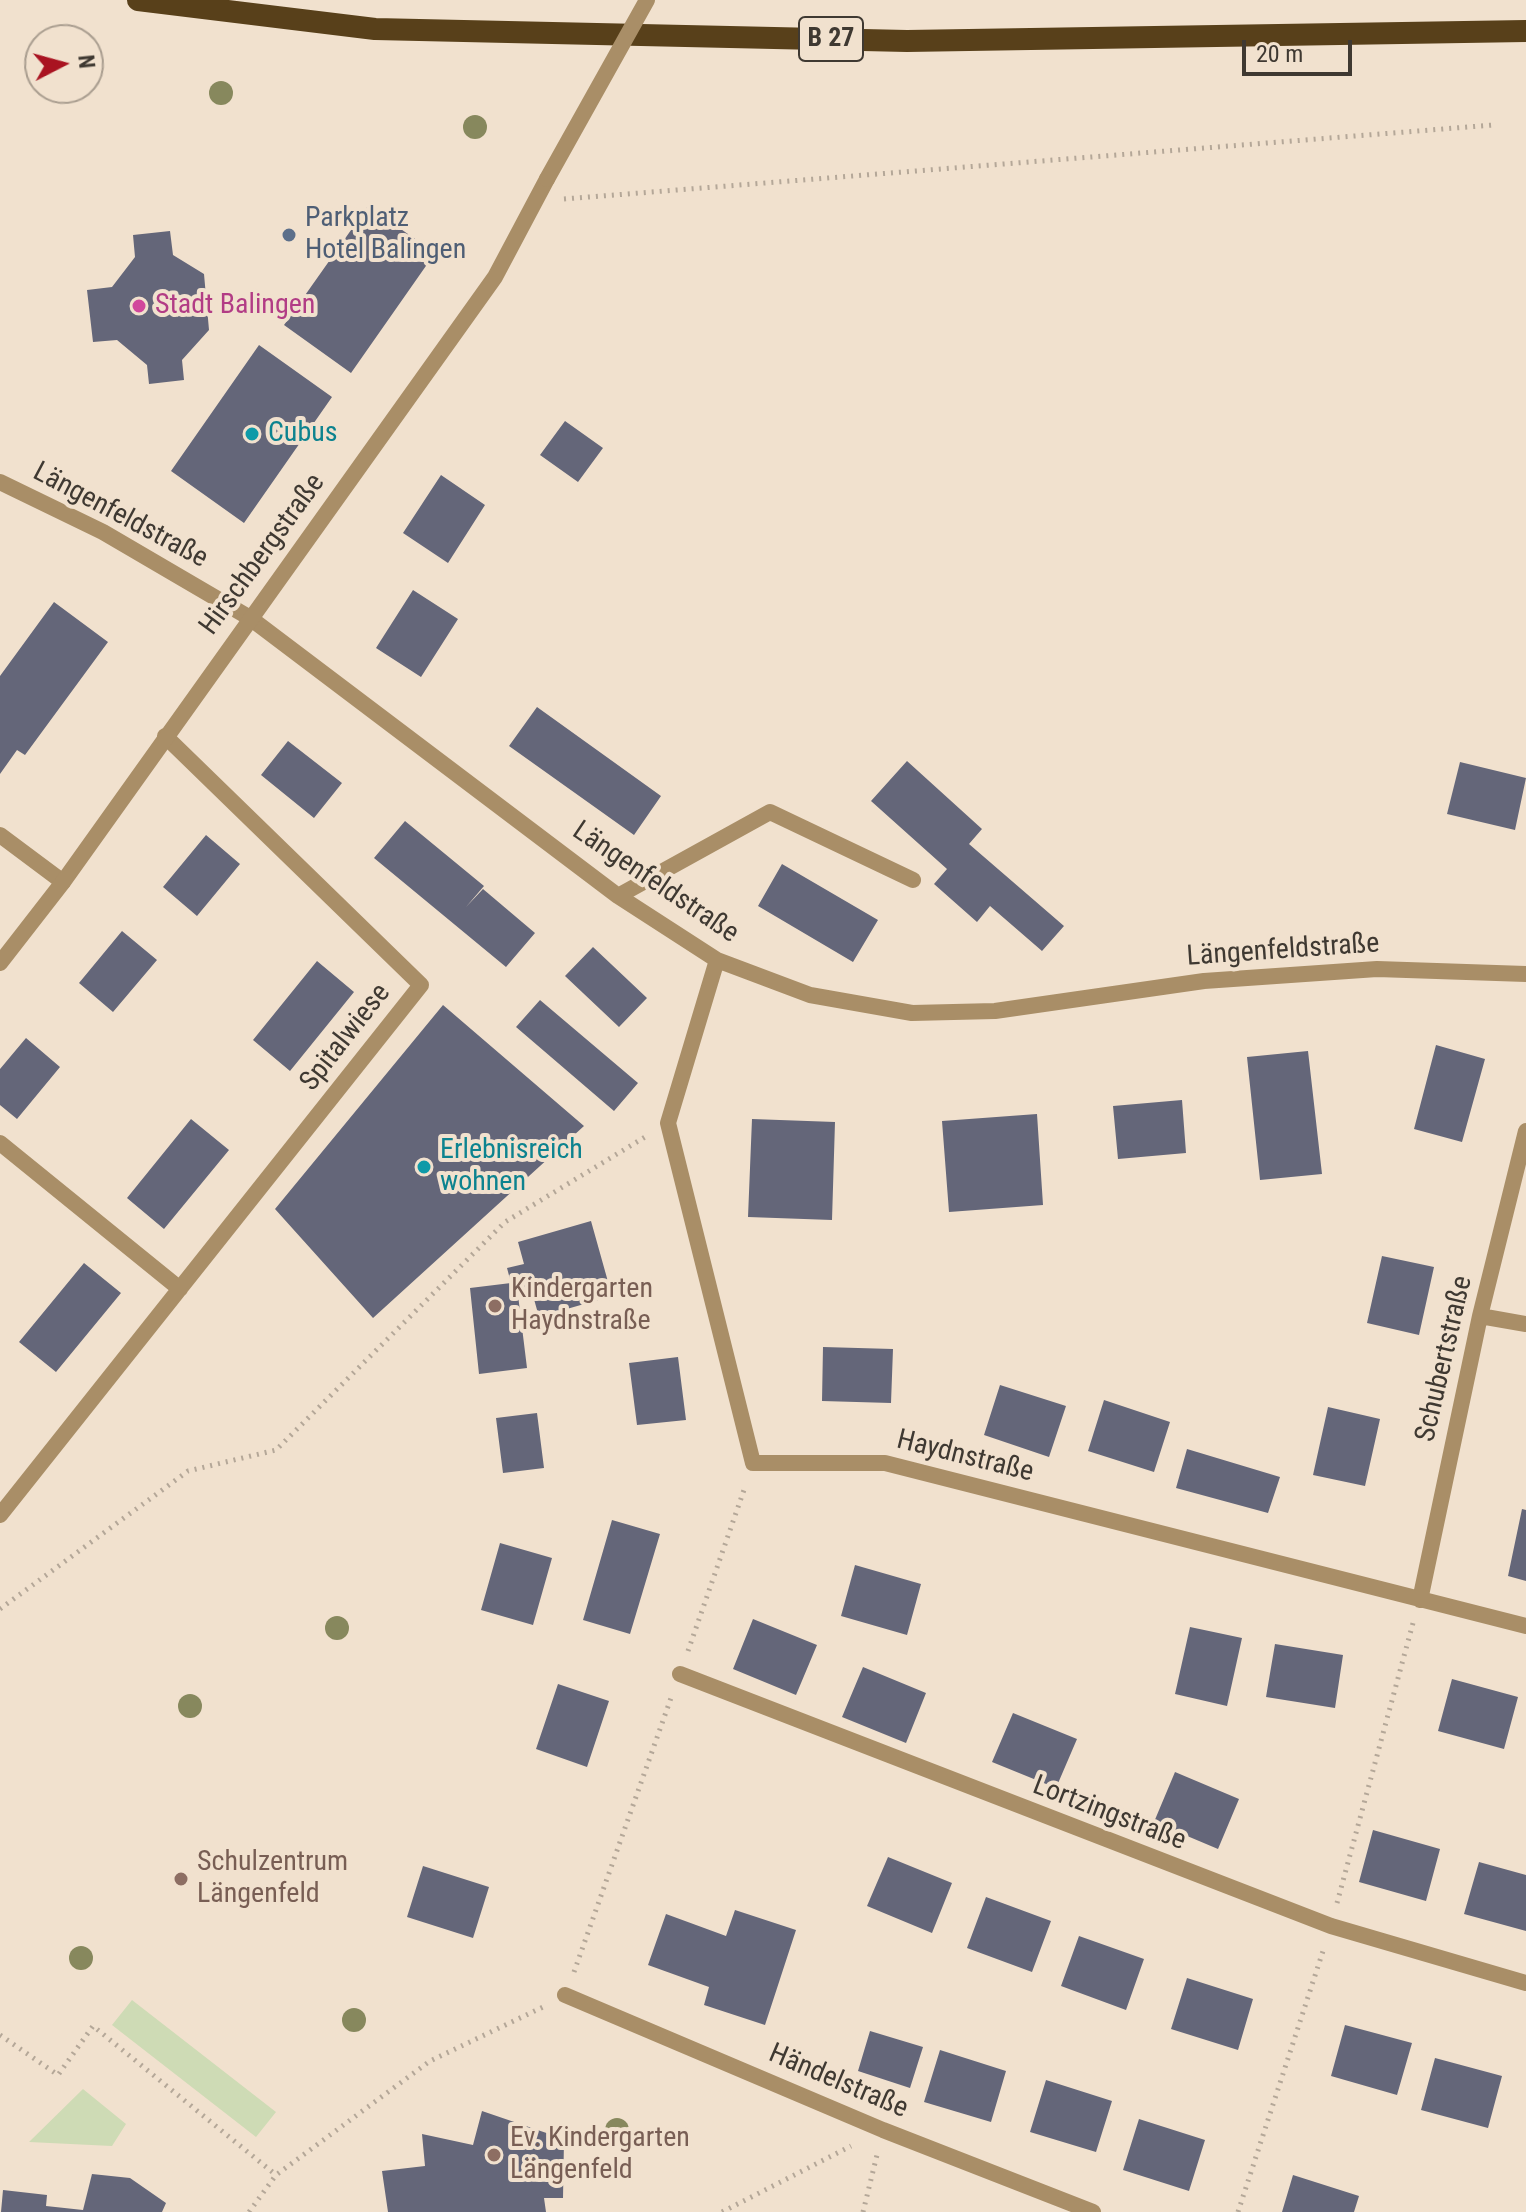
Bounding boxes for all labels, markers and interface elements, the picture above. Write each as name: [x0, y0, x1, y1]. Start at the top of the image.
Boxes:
road number: B 27: [799, 17, 863, 61]
north arrow: [24, 24, 104, 104]
scale bar: [1246, 24, 1356, 74]
text: 20 m: [1256, 40, 1303, 68]
text: N: [73, 54, 100, 70]
place label: Parkplatz Hotel Balingen: [305, 202, 466, 268]
marker: Parkplatz Hotel Balingen: [280, 226, 298, 244]
place label: Stadt Balingen: [155, 289, 315, 323]
marker: Stadt Balingen: [130, 297, 148, 315]
place label: Cubus: [268, 417, 338, 451]
marker: Cubus: [243, 425, 261, 443]
street label: Längenfeldstraße: [27, 456, 213, 576]
street label: Hirschbergstraße: [193, 468, 333, 642]
street label: Längenfeldstraße: [566, 815, 744, 951]
street label: Längenfeldstraße: [1186, 928, 1380, 974]
street label: Spitalwiese: [294, 978, 398, 1098]
place label: Erlebnisreich wohnen: [440, 1134, 583, 1200]
marker: Erlebnisreich wohnen: [415, 1158, 433, 1176]
place label: Kindergarten Haydnstraße: [511, 1273, 653, 1339]
street label: Schubertstraße: [1410, 1273, 1480, 1445]
marker: Kindergarten Haydnstraße: [486, 1297, 504, 1315]
street label: Haydnstraße: [893, 1424, 1037, 1490]
street label: Lortzingstraße: [1028, 1769, 1190, 1859]
place label: Schulzentrum Längenfeld: [197, 1846, 348, 1912]
marker: Schulzentrum Längenfeld: [172, 1870, 190, 1888]
street label: Händelstraße: [763, 2038, 913, 2126]
place label: Ev. Kindergarten Längenfeld: [510, 2122, 690, 2188]
marker: Ev. Kindergarten Längenfeld: [485, 2146, 503, 2164]

